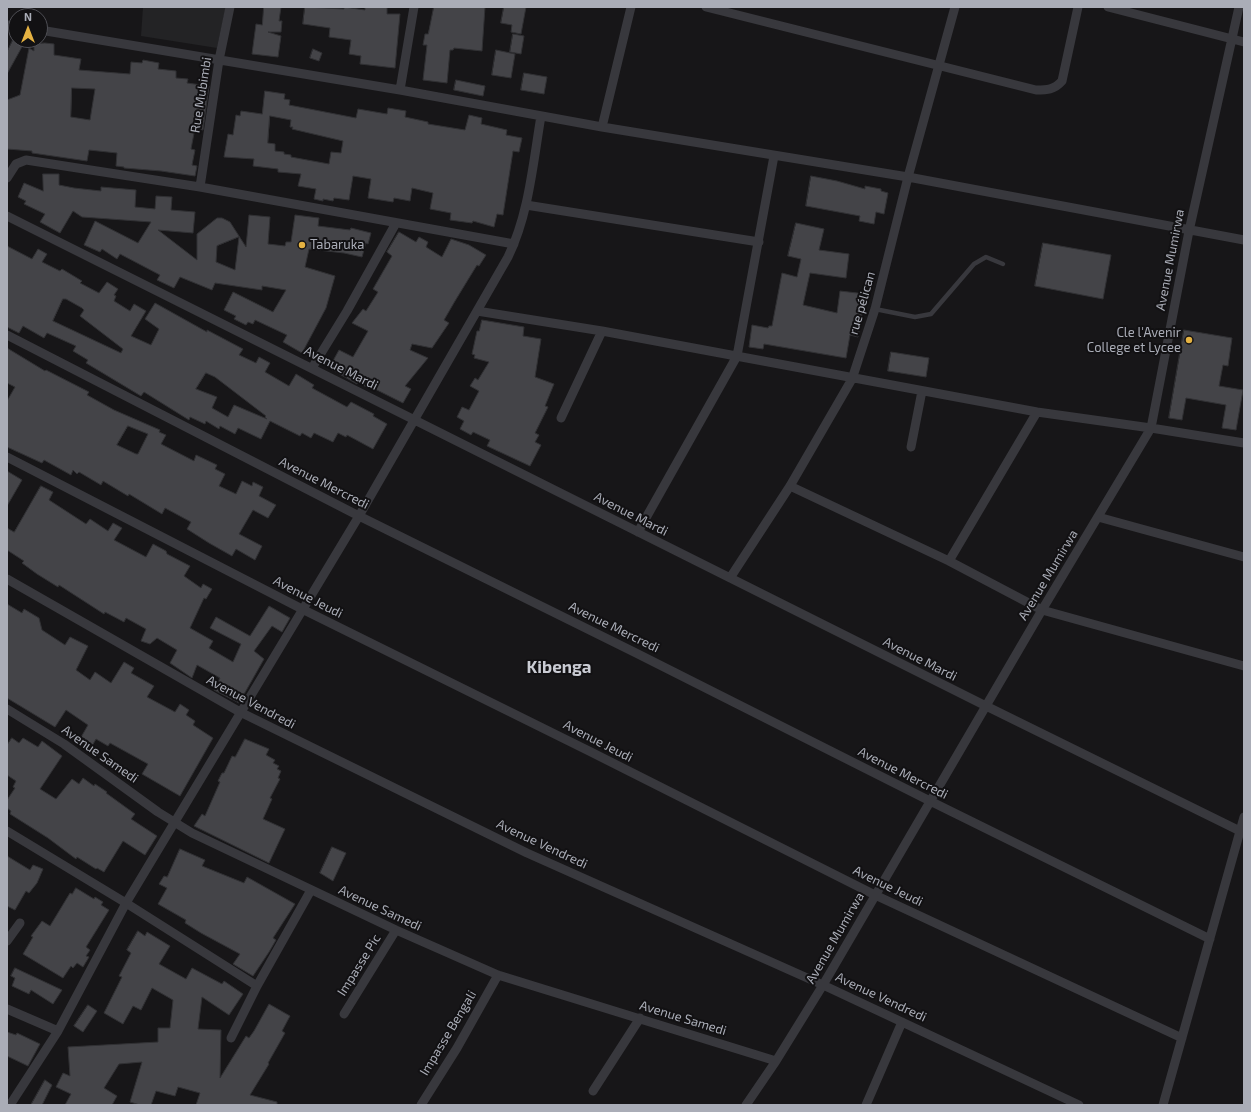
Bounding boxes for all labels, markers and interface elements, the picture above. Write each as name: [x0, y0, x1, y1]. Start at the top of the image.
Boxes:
north arrow: [8, 8, 48, 48]
text: N: [24, 10, 32, 23]
street label: Rue Mubimbi: [187, 56, 215, 134]
street label: Avenue Mumirwa: [1153, 208, 1187, 312]
place label: Tabaruka: [310, 237, 364, 253]
marker: Tabaruka: [297, 240, 307, 250]
street label: rue pélican: [846, 270, 878, 336]
place label: Cle l'Avenir College et Lycee: [1087, 325, 1181, 356]
marker: Cle l'Avenir College et Lycee: [1184, 335, 1194, 345]
street label: Avenue Mardi: [301, 343, 381, 393]
street label: Avenue Mercredi: [276, 454, 372, 512]
street label: Avenue Mardi: [591, 489, 671, 539]
street label: Avenue Mumirwa: [1015, 527, 1081, 623]
street label: Avenue Jeudi: [271, 573, 345, 621]
street label: Avenue Mercredi: [566, 598, 662, 656]
street label: Avenue Mardi: [880, 634, 960, 684]
district label: Kibenga: [527, 657, 591, 677]
street label: Avenue Vendredi: [204, 672, 298, 732]
street label: Avenue Jeudi: [561, 717, 635, 765]
street label: Avenue Samedi: [59, 722, 141, 786]
street label: Avenue Mercredi: [855, 744, 951, 802]
street label: Avenue Vendredi: [494, 816, 590, 872]
street label: Avenue Jeudi: [850, 862, 926, 910]
street label: Avenue Samedi: [336, 882, 424, 934]
street label: Avenue Mumirwa: [803, 890, 867, 986]
street label: Impasse Pic: [334, 931, 384, 999]
street label: Avenue Vendredi: [833, 969, 929, 1025]
street label: Impasse Bengali: [416, 988, 480, 1078]
street label: Avenue Samedi: [638, 997, 728, 1039]

